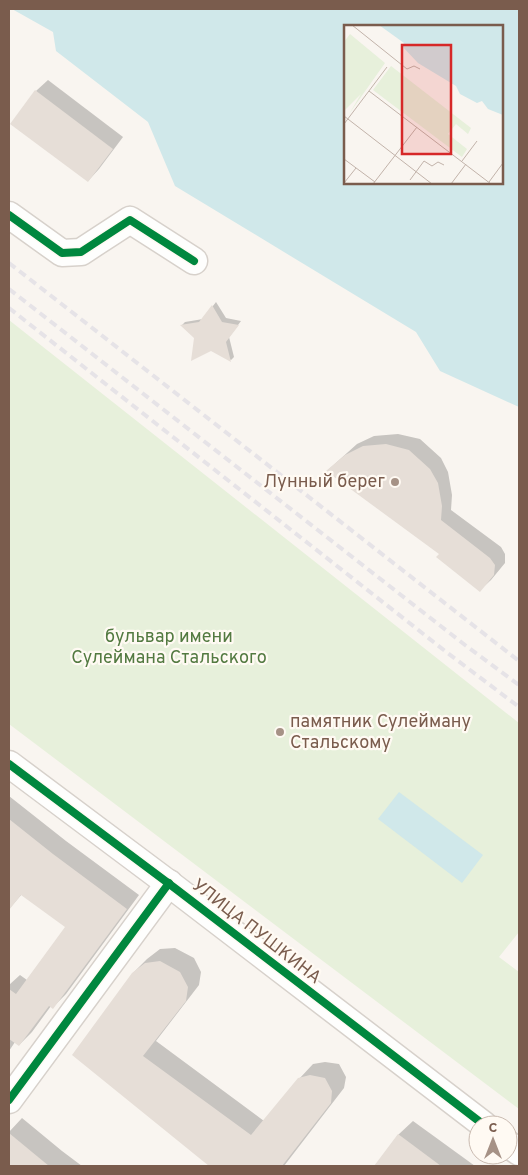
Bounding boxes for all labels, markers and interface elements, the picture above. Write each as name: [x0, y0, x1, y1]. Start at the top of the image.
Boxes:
inset map: [344, 25, 503, 184]
place label: Лунный берег: [263, 471, 385, 494]
marker: Лунный берег: [389, 476, 401, 488]
park label: бульвар имени Сулеймана Стальского: [71, 626, 267, 670]
place label: памятник Сулейману Стальскому: [290, 711, 471, 755]
marker: памятник Сулейману Стальскому: [274, 726, 286, 738]
street label: УЛИЦА ПУШКИНА: [187, 874, 325, 990]
north arrow: [468, 1115, 518, 1165]
text: С: [489, 1120, 498, 1137]

